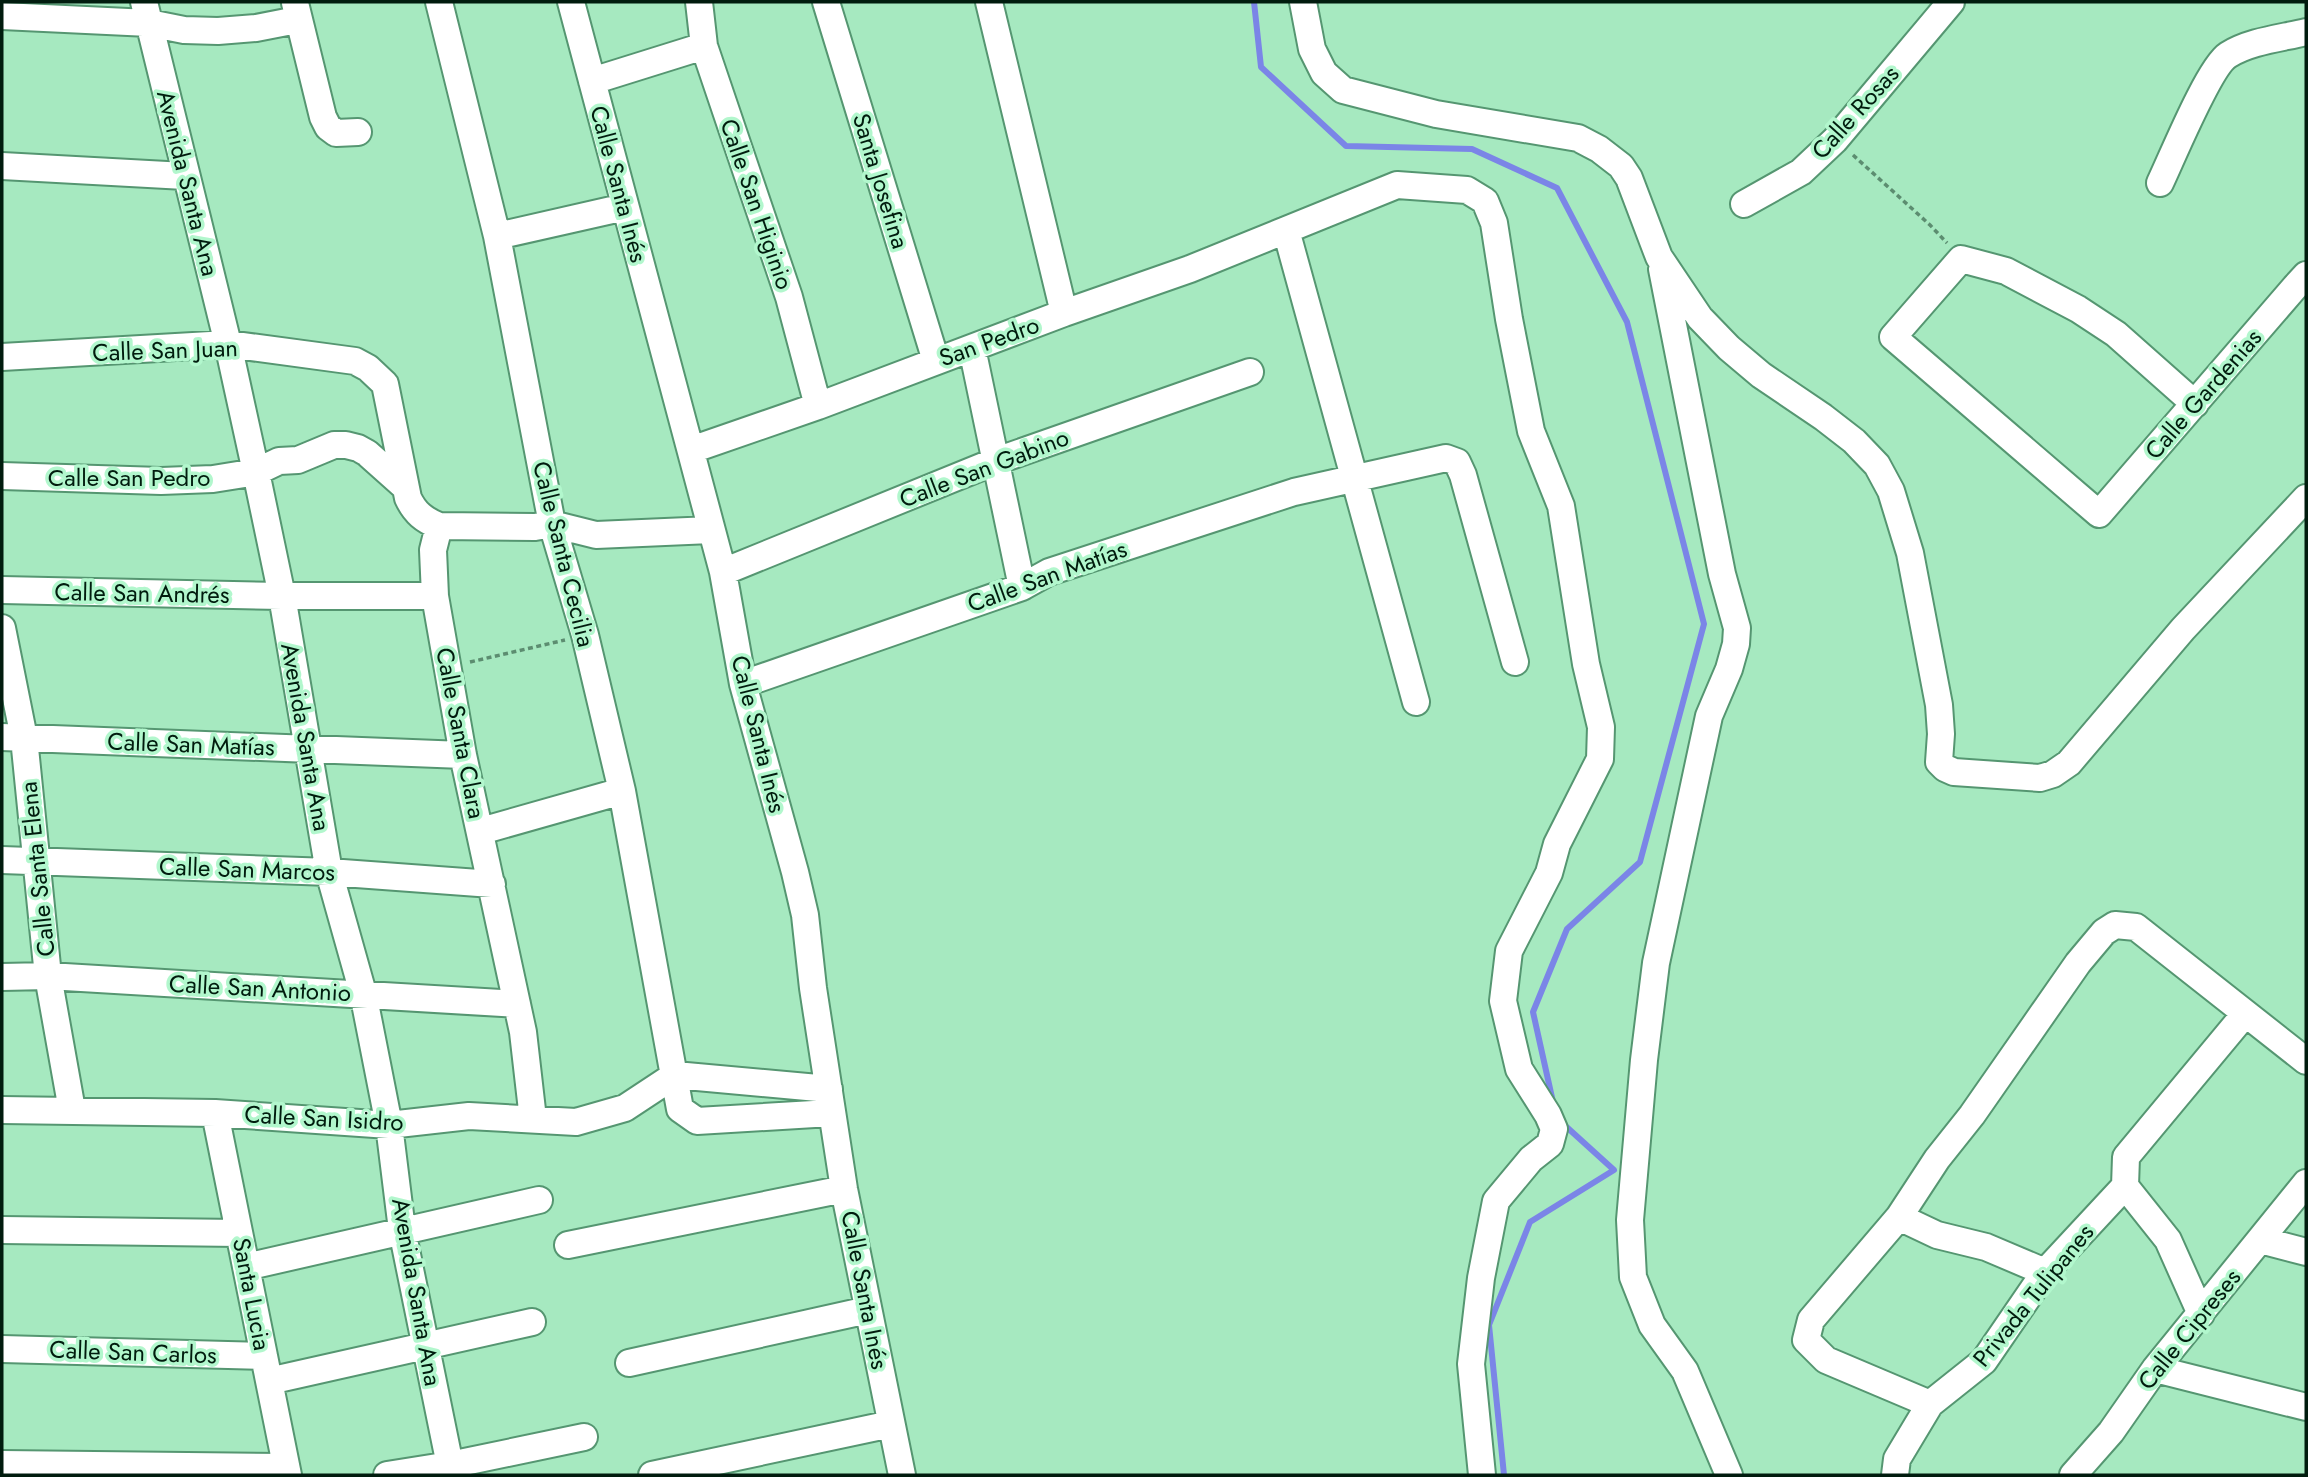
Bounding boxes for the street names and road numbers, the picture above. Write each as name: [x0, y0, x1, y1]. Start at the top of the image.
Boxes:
street label: Calle Rosas: [1803, 57, 1907, 167]
street label: Avenida Santa Ana: [148, 86, 228, 280]
street label: Calle Santa Inés: [581, 102, 657, 266]
street label: Santa Josefina: [844, 109, 918, 253]
street label: Calle San Higinio: [711, 114, 803, 294]
street label: San Pedro: [934, 307, 1044, 375]
street label: Calle Gardenias: [2136, 321, 2270, 467]
street label: Calle San Juan: [92, 330, 238, 370]
street label: Calle San Gabino: [894, 420, 1074, 516]
street label: Calle Santa Cecilia: [524, 457, 604, 651]
street label: Calle San Pedro: [48, 460, 210, 495]
street label: Calle San Matías: [962, 531, 1132, 621]
street label: Calle San Andrés: [54, 574, 230, 612]
street label: Avenida Santa Ana: [272, 640, 340, 834]
street label: Calle Santa Clara: [427, 644, 495, 822]
street label: Calle Santa Inés: [723, 652, 795, 816]
street label: Calle San Matías: [107, 724, 275, 764]
street label: Calle Santa Elena: [10, 780, 64, 958]
street label: Calle San Marcos: [158, 848, 336, 890]
street label: Calle San Antonio: [168, 966, 352, 1010]
street label: Calle San Isidro: [243, 1096, 405, 1140]
street label: Avenida Santa Ana: [383, 1195, 451, 1389]
street label: Calle Santa Inés: [832, 1208, 898, 1372]
street label: Privada Tulipanes: [1964, 1216, 2102, 1374]
street label: Santa Lucia: [224, 1235, 280, 1353]
street label: Calle Cipreses: [2129, 1261, 2249, 1397]
street label: Calle San Carlos: [49, 1332, 217, 1372]

